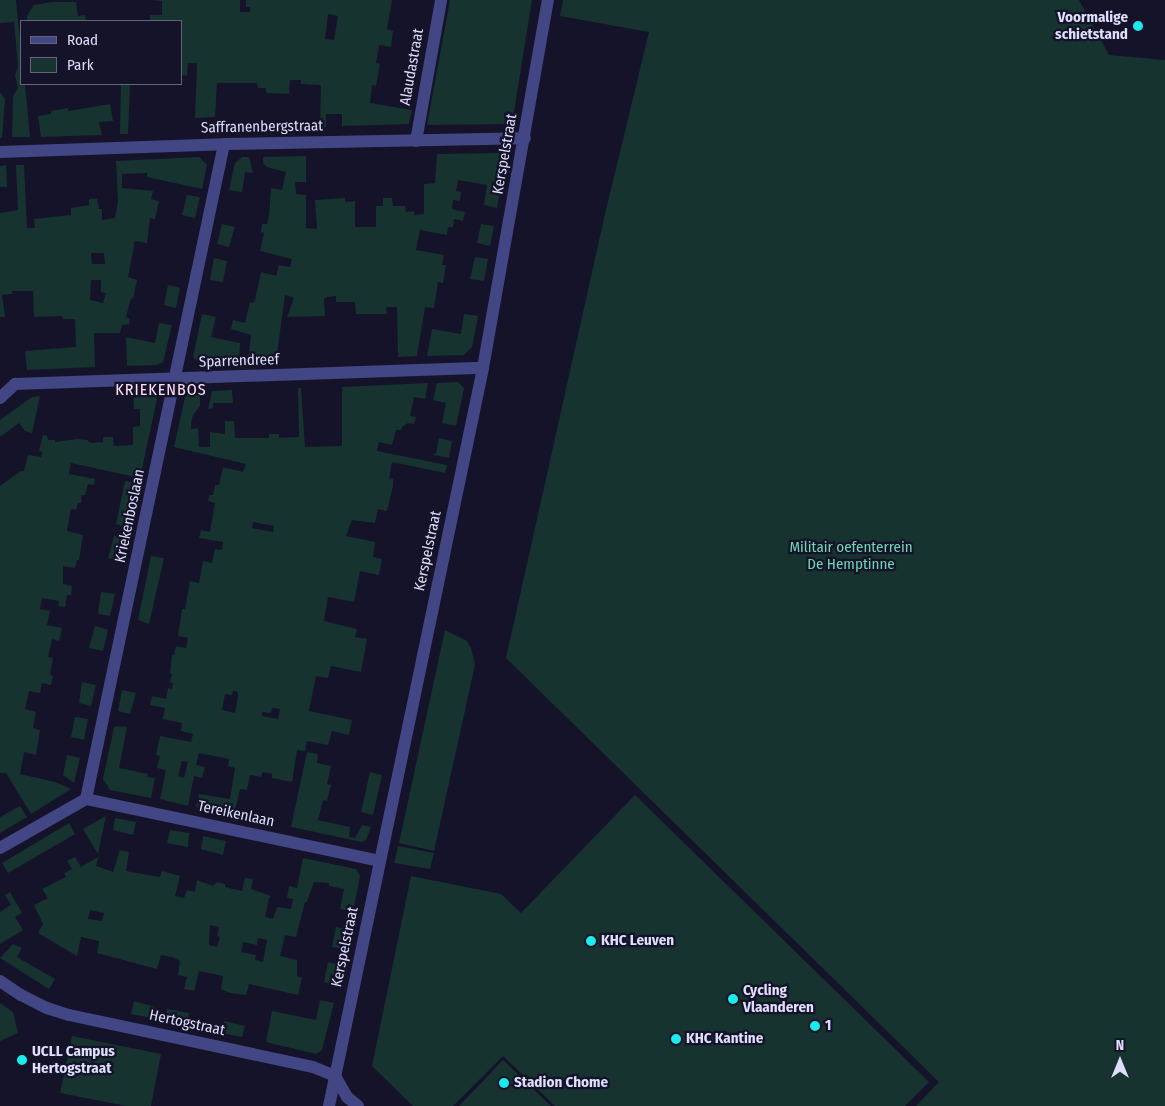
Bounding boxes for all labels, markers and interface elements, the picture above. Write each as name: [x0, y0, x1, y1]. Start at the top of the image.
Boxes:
place label: Voormalige schietstand: [1055, 8, 1128, 43]
legend: [20, 20, 182, 85]
marker: Voormalige schietstand: [1132, 20, 1144, 32]
street label: Alaudastraat: [396, 27, 428, 107]
text: Road: [67, 31, 98, 49]
text: Park: [67, 56, 94, 74]
street label: Kerspelstraat: [489, 112, 521, 196]
street label: Saffranenbergstraat: [201, 117, 323, 137]
street label: Sparrendreef: [199, 351, 279, 371]
district label: KRIEKENBOS: [114, 380, 208, 400]
street label: Kriekenboslaan: [111, 468, 149, 564]
street label: Kerspelstraat: [411, 509, 445, 593]
park label: Militair oefenterrein De Hemptinne: [789, 538, 913, 573]
street label: Tereikenlaan: [196, 797, 276, 831]
street label: Kerspelstraat: [328, 905, 362, 989]
place label: KHC Leuven: [601, 932, 674, 950]
marker: KHC Leuven: [585, 935, 597, 947]
place label: Cycling Vlaanderen: [743, 981, 814, 1016]
marker: Cycling Vlaanderen: [727, 993, 739, 1005]
street label: Hertogstraat: [148, 1006, 226, 1040]
place label: 1: [825, 1017, 831, 1035]
marker: 1: [809, 1020, 821, 1032]
place label: KHC Kantine: [686, 1030, 763, 1048]
marker: KHC Kantine: [670, 1033, 682, 1045]
north arrow: [1095, 1036, 1145, 1086]
text: N: [1116, 1037, 1124, 1054]
place label: UCLL Campus Hertogstraat: [32, 1042, 115, 1077]
marker: UCLL Campus Hertogstraat: [16, 1054, 28, 1066]
place label: Stadion Chome: [514, 1074, 608, 1092]
marker: Stadion Chome: [498, 1077, 510, 1089]

